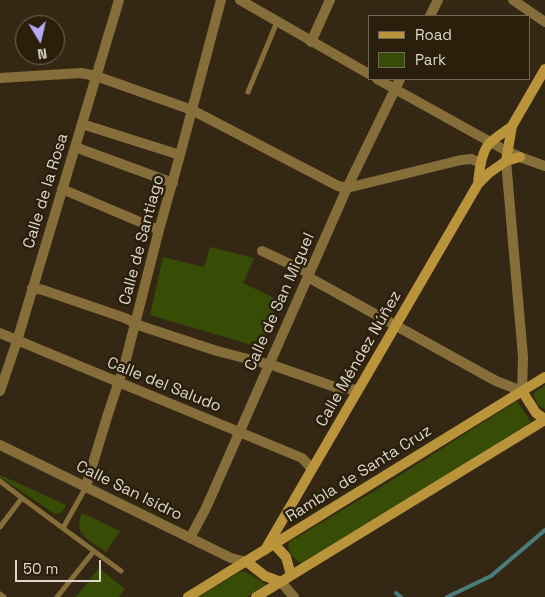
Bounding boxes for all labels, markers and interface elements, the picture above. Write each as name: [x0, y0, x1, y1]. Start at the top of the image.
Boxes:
north arrow: [15, 15, 65, 65]
legend: [368, 15, 530, 80]
text: Road: [415, 25, 452, 44]
text: N: [36, 44, 48, 63]
text: Park: [415, 50, 446, 69]
street label: Calle de la Rosa: [19, 131, 73, 251]
street label: Calle de Santiago: [115, 173, 169, 307]
street label: Calle de San Miguel: [241, 230, 319, 374]
street label: Calle Méndez Núñez: [312, 288, 406, 430]
street label: Calle del Saludo: [104, 353, 224, 417]
street label: Rambla de Santa Cruz: [283, 421, 435, 527]
street label: Calle San Isidro: [73, 457, 185, 525]
scale bar: [18, 550, 104, 582]
text: 50 m: [23, 559, 58, 578]

